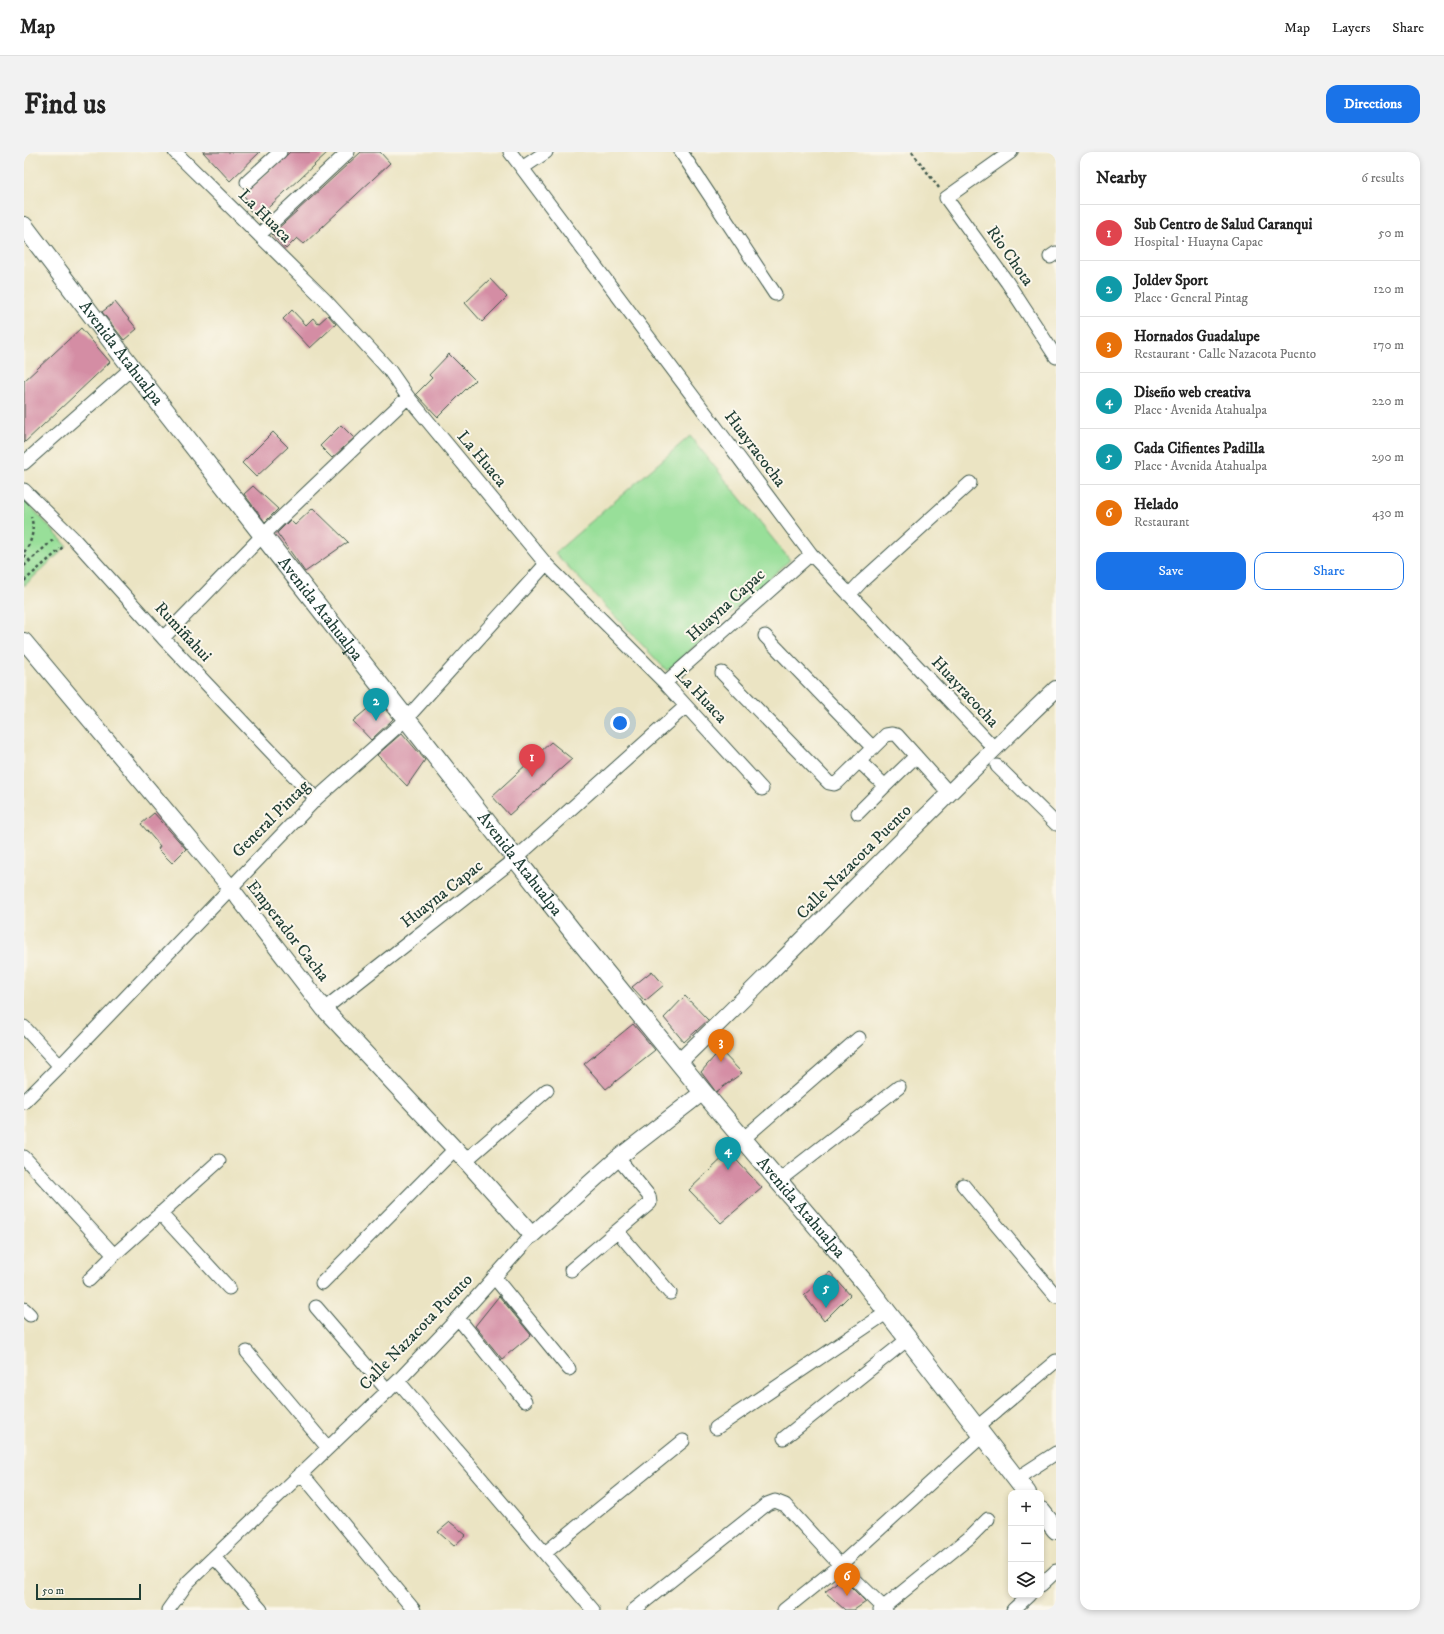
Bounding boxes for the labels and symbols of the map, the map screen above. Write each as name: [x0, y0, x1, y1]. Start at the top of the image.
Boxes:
street label: La Huaca: [233, 184, 297, 248]
street label: Rio Chota: [981, 222, 1039, 291]
street label: Avenida Atahualpa: [74, 296, 169, 411]
street label: Huayracocha: [719, 406, 791, 492]
street label: La Huaca: [452, 426, 512, 492]
street label: Avenida Atahualpa: [273, 552, 368, 666]
street label: Huayna Capac: [682, 564, 770, 646]
street label: Rumiñahui: [150, 597, 216, 667]
street label: Huayracocha: [926, 652, 1004, 733]
street label: La Huaca: [670, 664, 732, 729]
pin: 2: [363, 688, 389, 721]
your location: [610, 713, 630, 733]
pin: 1: [519, 744, 545, 777]
street label: General Pintag: [227, 775, 315, 863]
street label: Calle Nazacota Puento: [792, 800, 916, 924]
street label: Avenida Atahualpa: [472, 807, 568, 921]
street label: Huayna Capac: [396, 855, 488, 933]
street label: Emperador Cacha: [242, 876, 335, 987]
pin: 3: [708, 1029, 734, 1062]
pin: 4: [715, 1137, 741, 1170]
street label: Avenida Atahualpa: [752, 1152, 851, 1263]
street label: Calle Nazacota Puento: [355, 1269, 477, 1395]
pin: 5: [813, 1275, 839, 1308]
pin: 6: [834, 1563, 860, 1596]
scale bar: [36, 1582, 141, 1601]

